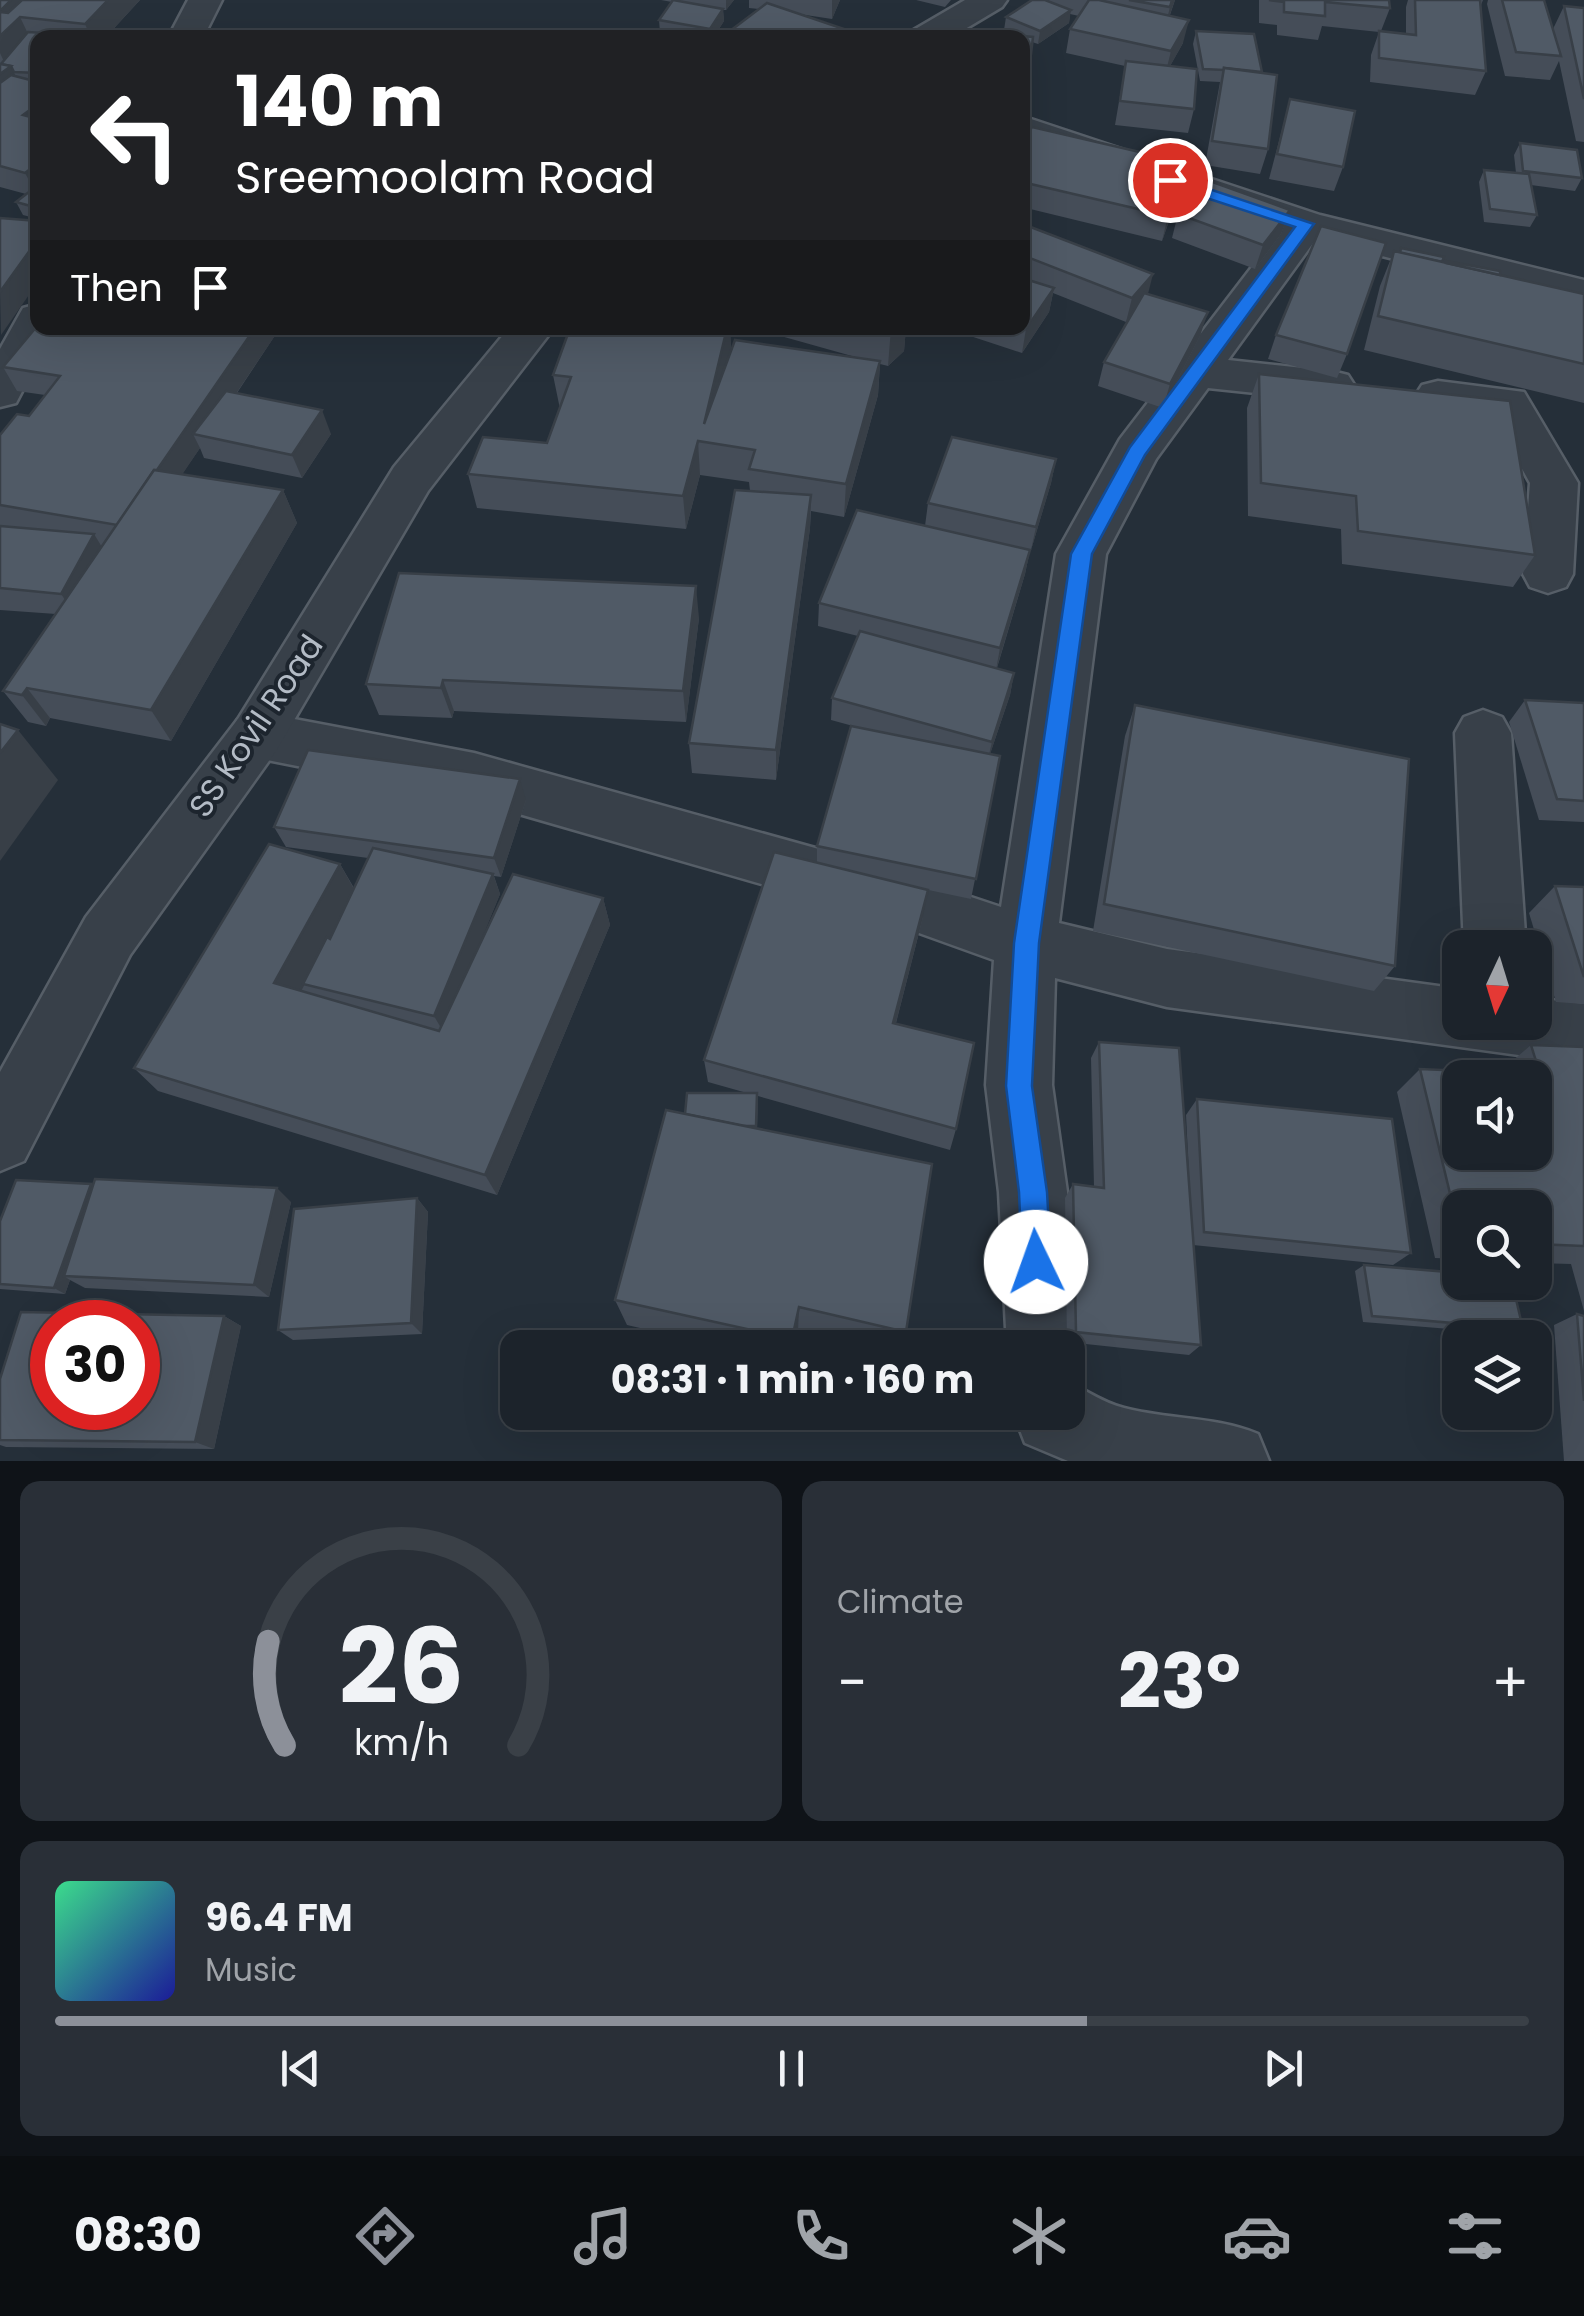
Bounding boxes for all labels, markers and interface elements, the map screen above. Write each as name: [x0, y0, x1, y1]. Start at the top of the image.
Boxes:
text: 140 m: [235, 52, 443, 151]
icon: left: [70, 70, 200, 200]
pin: [1128, 138, 1213, 223]
text: Sreemoolam Road: [235, 146, 655, 209]
icon: arrive: [1143, 153, 1198, 208]
icon: arrive: [183, 260, 238, 315]
text: Then: [70, 261, 163, 314]
street label: SS Kovil Road: [178, 626, 333, 826]
north arrow: [1442, 930, 1552, 1040]
map controls: [1442, 930, 1552, 1430]
button: sound: [1442, 1060, 1552, 1170]
button: search: [1442, 1190, 1552, 1300]
position arrow: [984, 1210, 1088, 1314]
speed limit sign: 30: [30, 1300, 160, 1430]
button: layers: [1442, 1320, 1552, 1430]
text: 08:31 · 1 min · 160 m: [611, 1353, 974, 1406]
text: Climate: [837, 1579, 964, 1624]
text: 26: [338, 1594, 464, 1739]
text: 23°: [1118, 1629, 1241, 1734]
text: −: [837, 1644, 867, 1721]
text: +: [1491, 1644, 1529, 1721]
text: km/h: [353, 1717, 449, 1768]
text: 96.4 FM: [205, 1891, 353, 1944]
text: Music: [205, 1947, 297, 1992]
icon: previous: [273, 2041, 328, 2096]
icon: pause: [764, 2041, 819, 2096]
icon: next: [1256, 2041, 1311, 2096]
icon: directions: [350, 2201, 420, 2271]
icon: music: [568, 2201, 638, 2271]
icon: phone: [786, 2201, 856, 2271]
icon: climate: [1004, 2201, 1074, 2271]
icon: car: [1222, 2201, 1292, 2271]
icon: filters: [1440, 2201, 1510, 2271]
text: 08:30: [74, 2204, 202, 2267]

